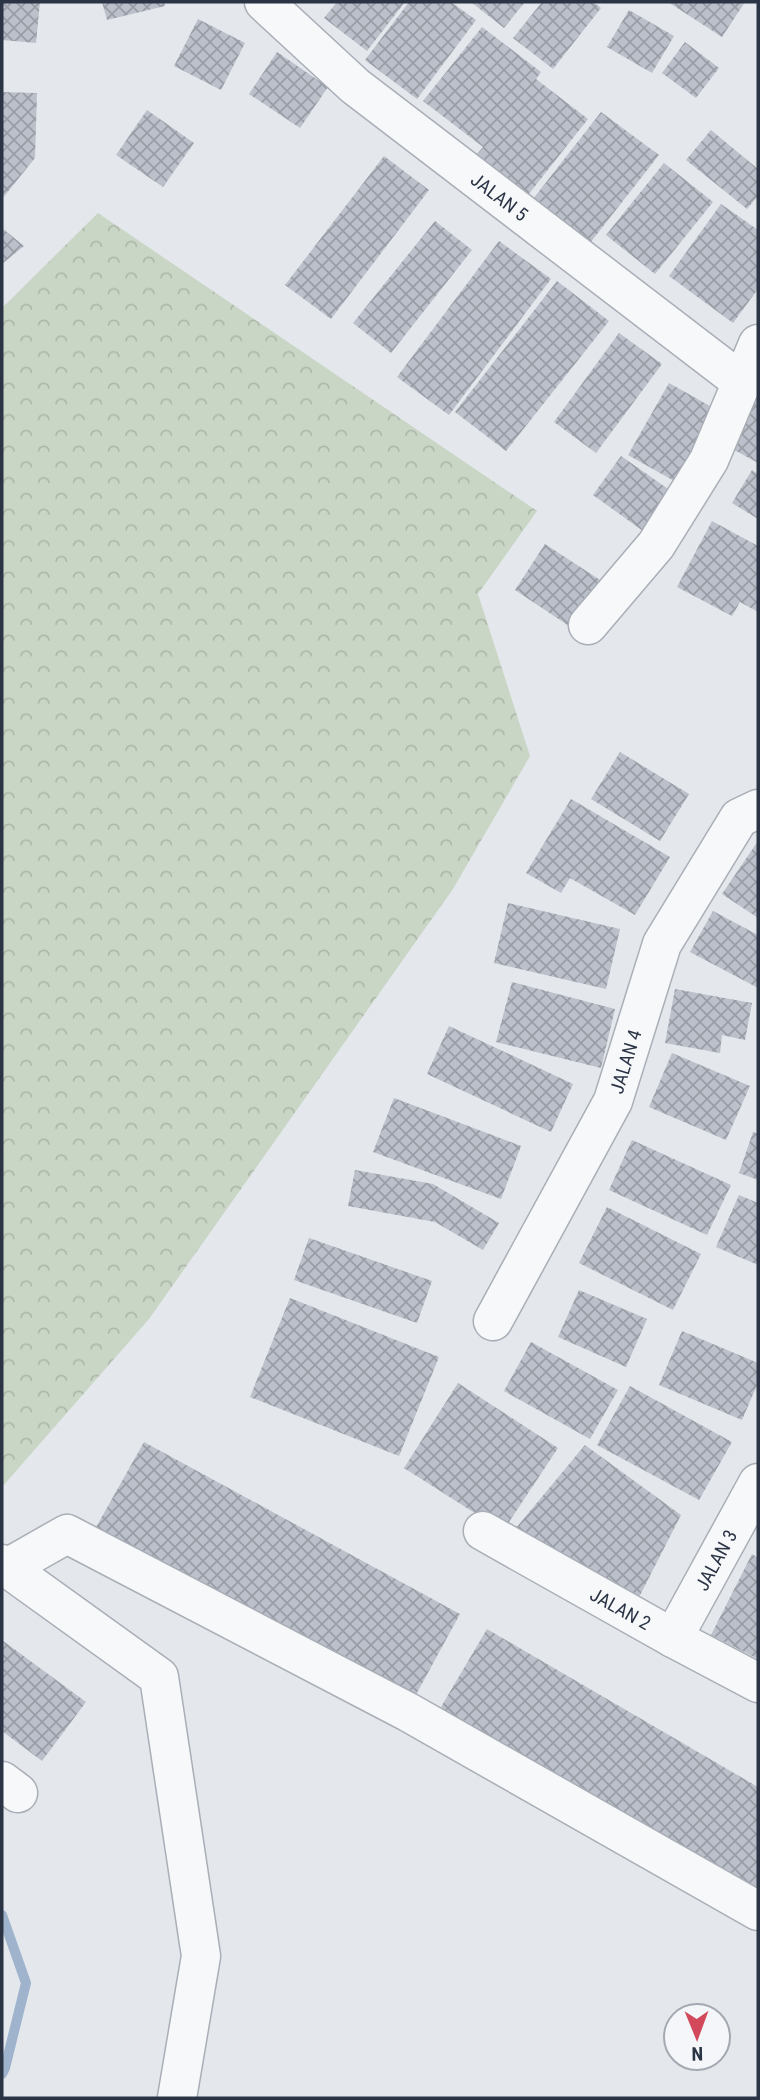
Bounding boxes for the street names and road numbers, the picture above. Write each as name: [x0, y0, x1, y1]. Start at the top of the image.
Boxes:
street label: JALAN 5: [467, 168, 533, 226]
street label: JALAN 4: [605, 1027, 646, 1096]
street label: JALAN 3: [690, 1526, 742, 1594]
street label: JALAN 2: [586, 1582, 655, 1635]

